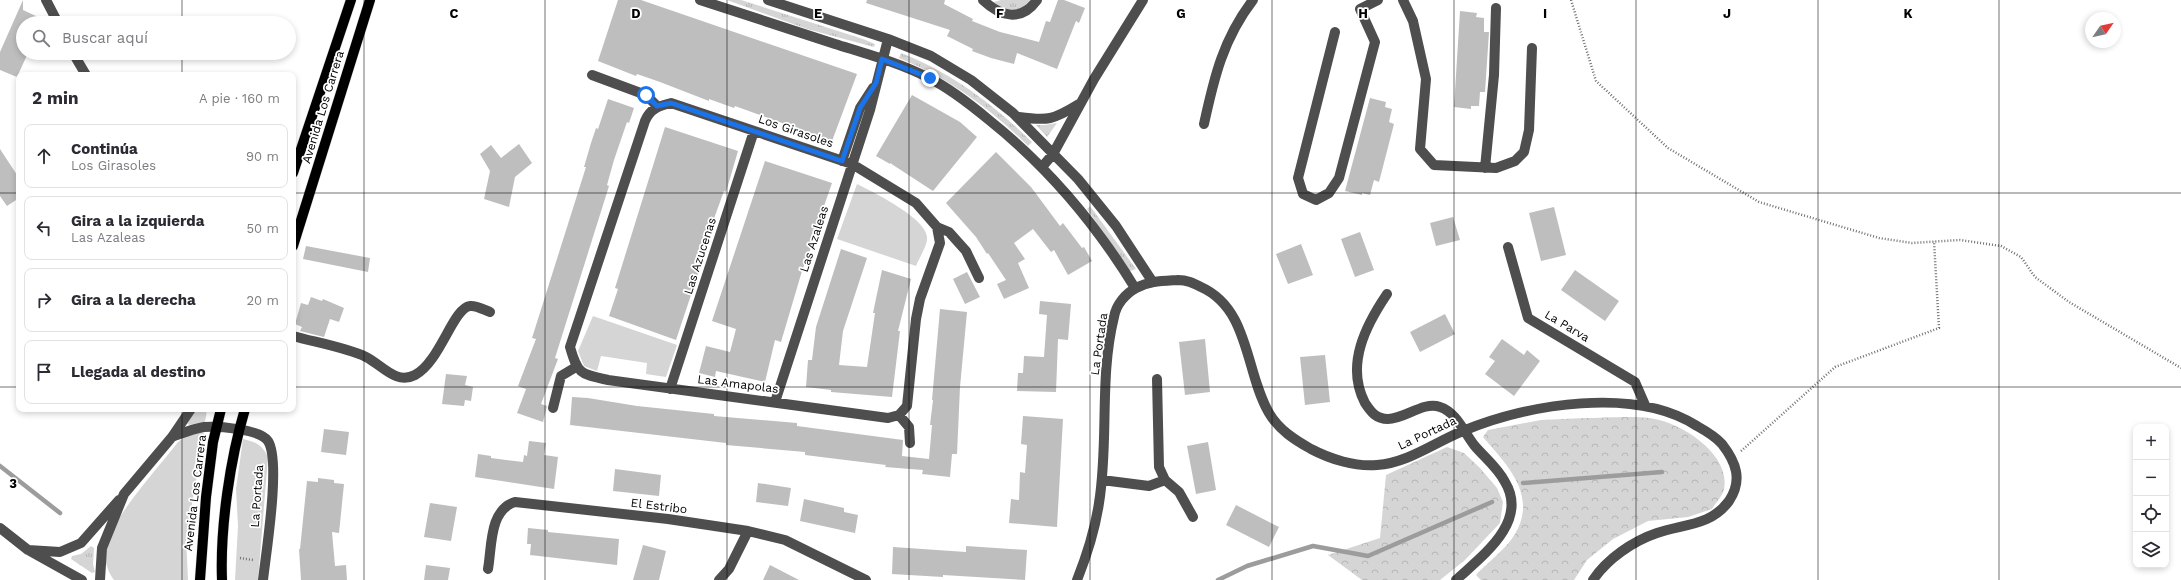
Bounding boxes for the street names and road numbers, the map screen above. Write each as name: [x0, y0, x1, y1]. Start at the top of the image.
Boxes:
street label: Avenida Los Carrera: [299, 49, 347, 165]
street label: Los Girasoles: [757, 112, 835, 150]
street label: Las Azaleas: [797, 204, 831, 274]
street label: Las Azucenas: [681, 216, 719, 296]
street label: La Parva: [1542, 307, 1592, 345]
street label: La Portada: [1088, 312, 1110, 376]
street label: Las Amapolas: [697, 372, 779, 396]
street label: La Portada: [1396, 413, 1459, 453]
street label: Avenida Los Carrera: [181, 434, 209, 552]
street label: La Portada: [248, 464, 266, 528]
street label: El Estribo: [630, 496, 688, 516]

